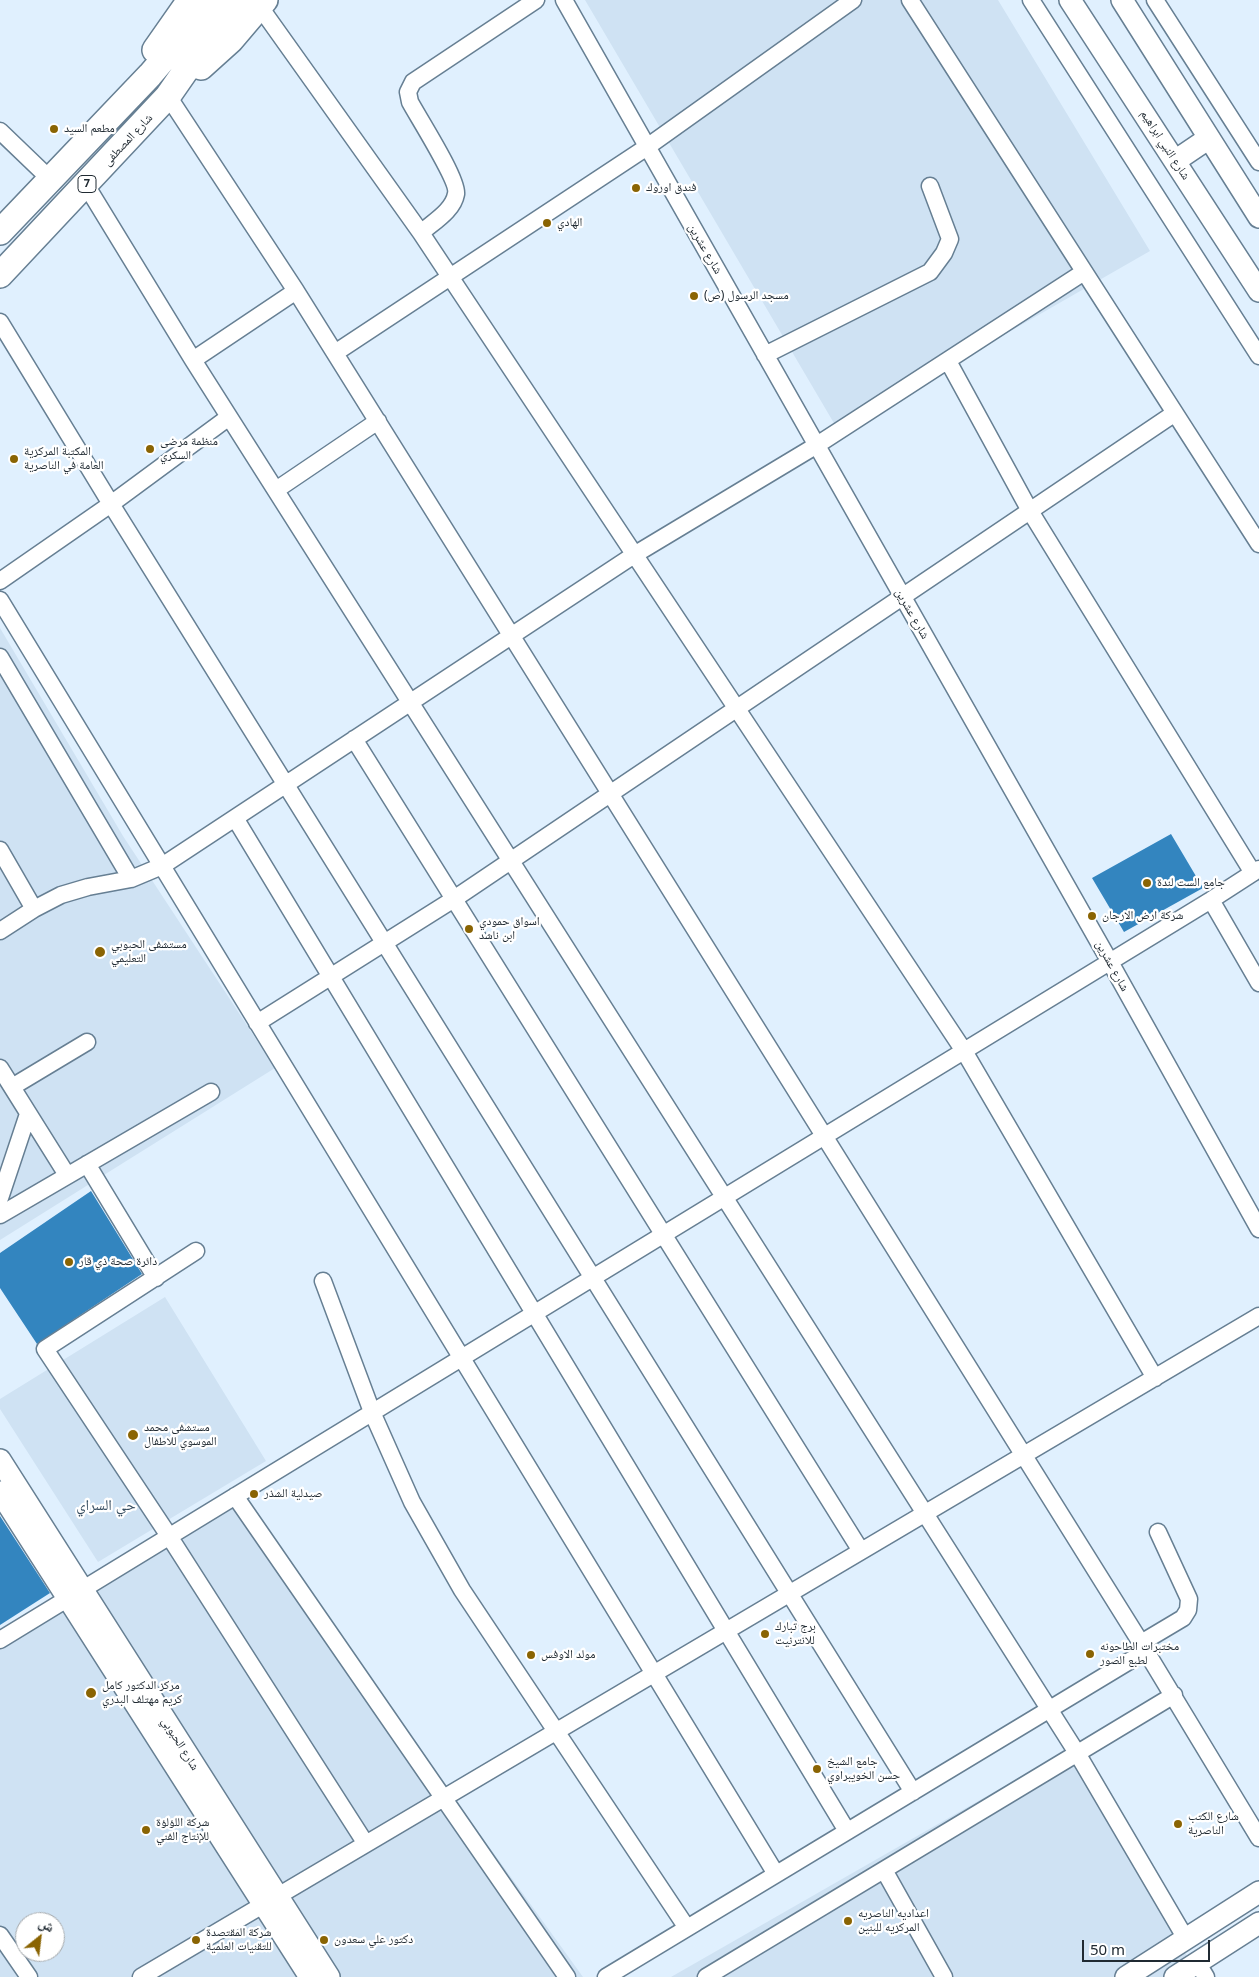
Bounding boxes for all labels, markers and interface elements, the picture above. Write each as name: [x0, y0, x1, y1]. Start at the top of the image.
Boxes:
street label: شارع النبي ابراهيم: [1137, 107, 1193, 183]
street label: شارع المصطفى: [100, 111, 156, 169]
place label: مطعم السيد: [64, 122, 115, 136]
marker: مطعم السيد: [48, 123, 60, 135]
road number: 7: [78, 175, 96, 192]
place label: فندق اوروك: [646, 181, 697, 195]
marker: فندق اوروك: [630, 182, 642, 194]
place label: الهادي: [557, 216, 582, 230]
marker: الهادي: [541, 217, 553, 229]
street label: شارع عشرين: [685, 221, 725, 277]
place label: مسجد الرسول (ص): [704, 289, 789, 303]
marker: مسجد الرسول (ص): [688, 290, 700, 302]
place label: منظمة مرضى السكري: [160, 435, 218, 463]
marker: منظمة مرضى السكري: [144, 443, 156, 455]
place label: المكتبة المركزية العامة في الناصرية: [24, 445, 104, 473]
marker: المكتبة المركزية العامة في الناصرية: [8, 453, 20, 465]
street label: شارع عشرين: [892, 586, 932, 642]
place label: جامع الست لندة: [1157, 876, 1225, 890]
marker: جامع الست لندة: [1141, 877, 1153, 889]
place label: شركة ارض الارجان: [1102, 909, 1183, 923]
marker: شركة ارض الارجان: [1086, 910, 1098, 922]
place label: اسواق حمودي ابن ناشد: [479, 915, 540, 943]
marker: اسواق حمودي ابن ناشد: [463, 923, 475, 935]
place label: مستشفى الحبوبي التعليمي: [111, 938, 187, 966]
street label: شارع عشرين: [1092, 938, 1132, 994]
marker: مستشفى الحبوبي التعليمي: [93, 945, 107, 959]
place label: دائرة صحة ذي قار: [79, 1255, 157, 1269]
marker: دائرة صحة ذي قار: [63, 1256, 75, 1268]
place label: مستشفى محمد الموسوي للاطفال: [144, 1421, 217, 1449]
marker: مستشفى محمد الموسوي للاطفال: [126, 1428, 140, 1442]
place label: صيدلية الشذر: [264, 1487, 323, 1501]
marker: صيدلية الشذر: [248, 1488, 260, 1500]
district label: حي السراي: [76, 1497, 136, 1515]
place label: برج تبارك للانترنيت: [775, 1620, 816, 1648]
marker: برج تبارك للانترنيت: [759, 1628, 771, 1640]
place label: مختبرات الطاحونه لطبع الصور: [1100, 1640, 1179, 1668]
place label: مولد الاوفس: [541, 1648, 595, 1662]
marker: مختبرات الطاحونه لطبع الصور: [1084, 1648, 1096, 1660]
marker: مولد الاوفس: [525, 1649, 537, 1661]
place label: مركز الدكتور كامل كريم مهتلف البدري: [102, 1679, 182, 1707]
marker: مركز الدكتور كامل كريم مهتلف البدري: [84, 1686, 98, 1700]
street label: شارع الحبوبي: [158, 1715, 202, 1773]
place label: جامع الشيخ حسن الخويبراوي: [827, 1755, 900, 1783]
marker: جامع الشيخ حسن الخويبراوي: [811, 1763, 823, 1775]
place label: شارع الكتب الناصرية: [1188, 1810, 1239, 1838]
place label: شركة اللؤلؤة للإنتاج الفني: [156, 1816, 209, 1844]
marker: شارع الكتب الناصرية: [1172, 1818, 1184, 1830]
marker: شركة اللؤلؤة للإنتاج الفني: [140, 1824, 152, 1836]
place label: اعداديه الناصريه المركزيه للبنين: [858, 1907, 929, 1935]
north arrow: [15, 1912, 65, 1962]
text: ش: [36, 1912, 58, 1936]
marker: اعداديه الناصريه المركزيه للبنين: [842, 1915, 854, 1927]
place label: شركة المقتصدة للتقنيات العلمية: [206, 1926, 272, 1954]
scale bar: [1084, 1930, 1212, 1962]
place label: دكتور علي سعدون: [334, 1933, 413, 1947]
marker: شركة المقتصدة للتقنيات العلمية: [190, 1934, 202, 1946]
marker: دكتور علي سعدون: [318, 1934, 330, 1946]
text: 50 m: [1090, 1939, 1125, 1959]

